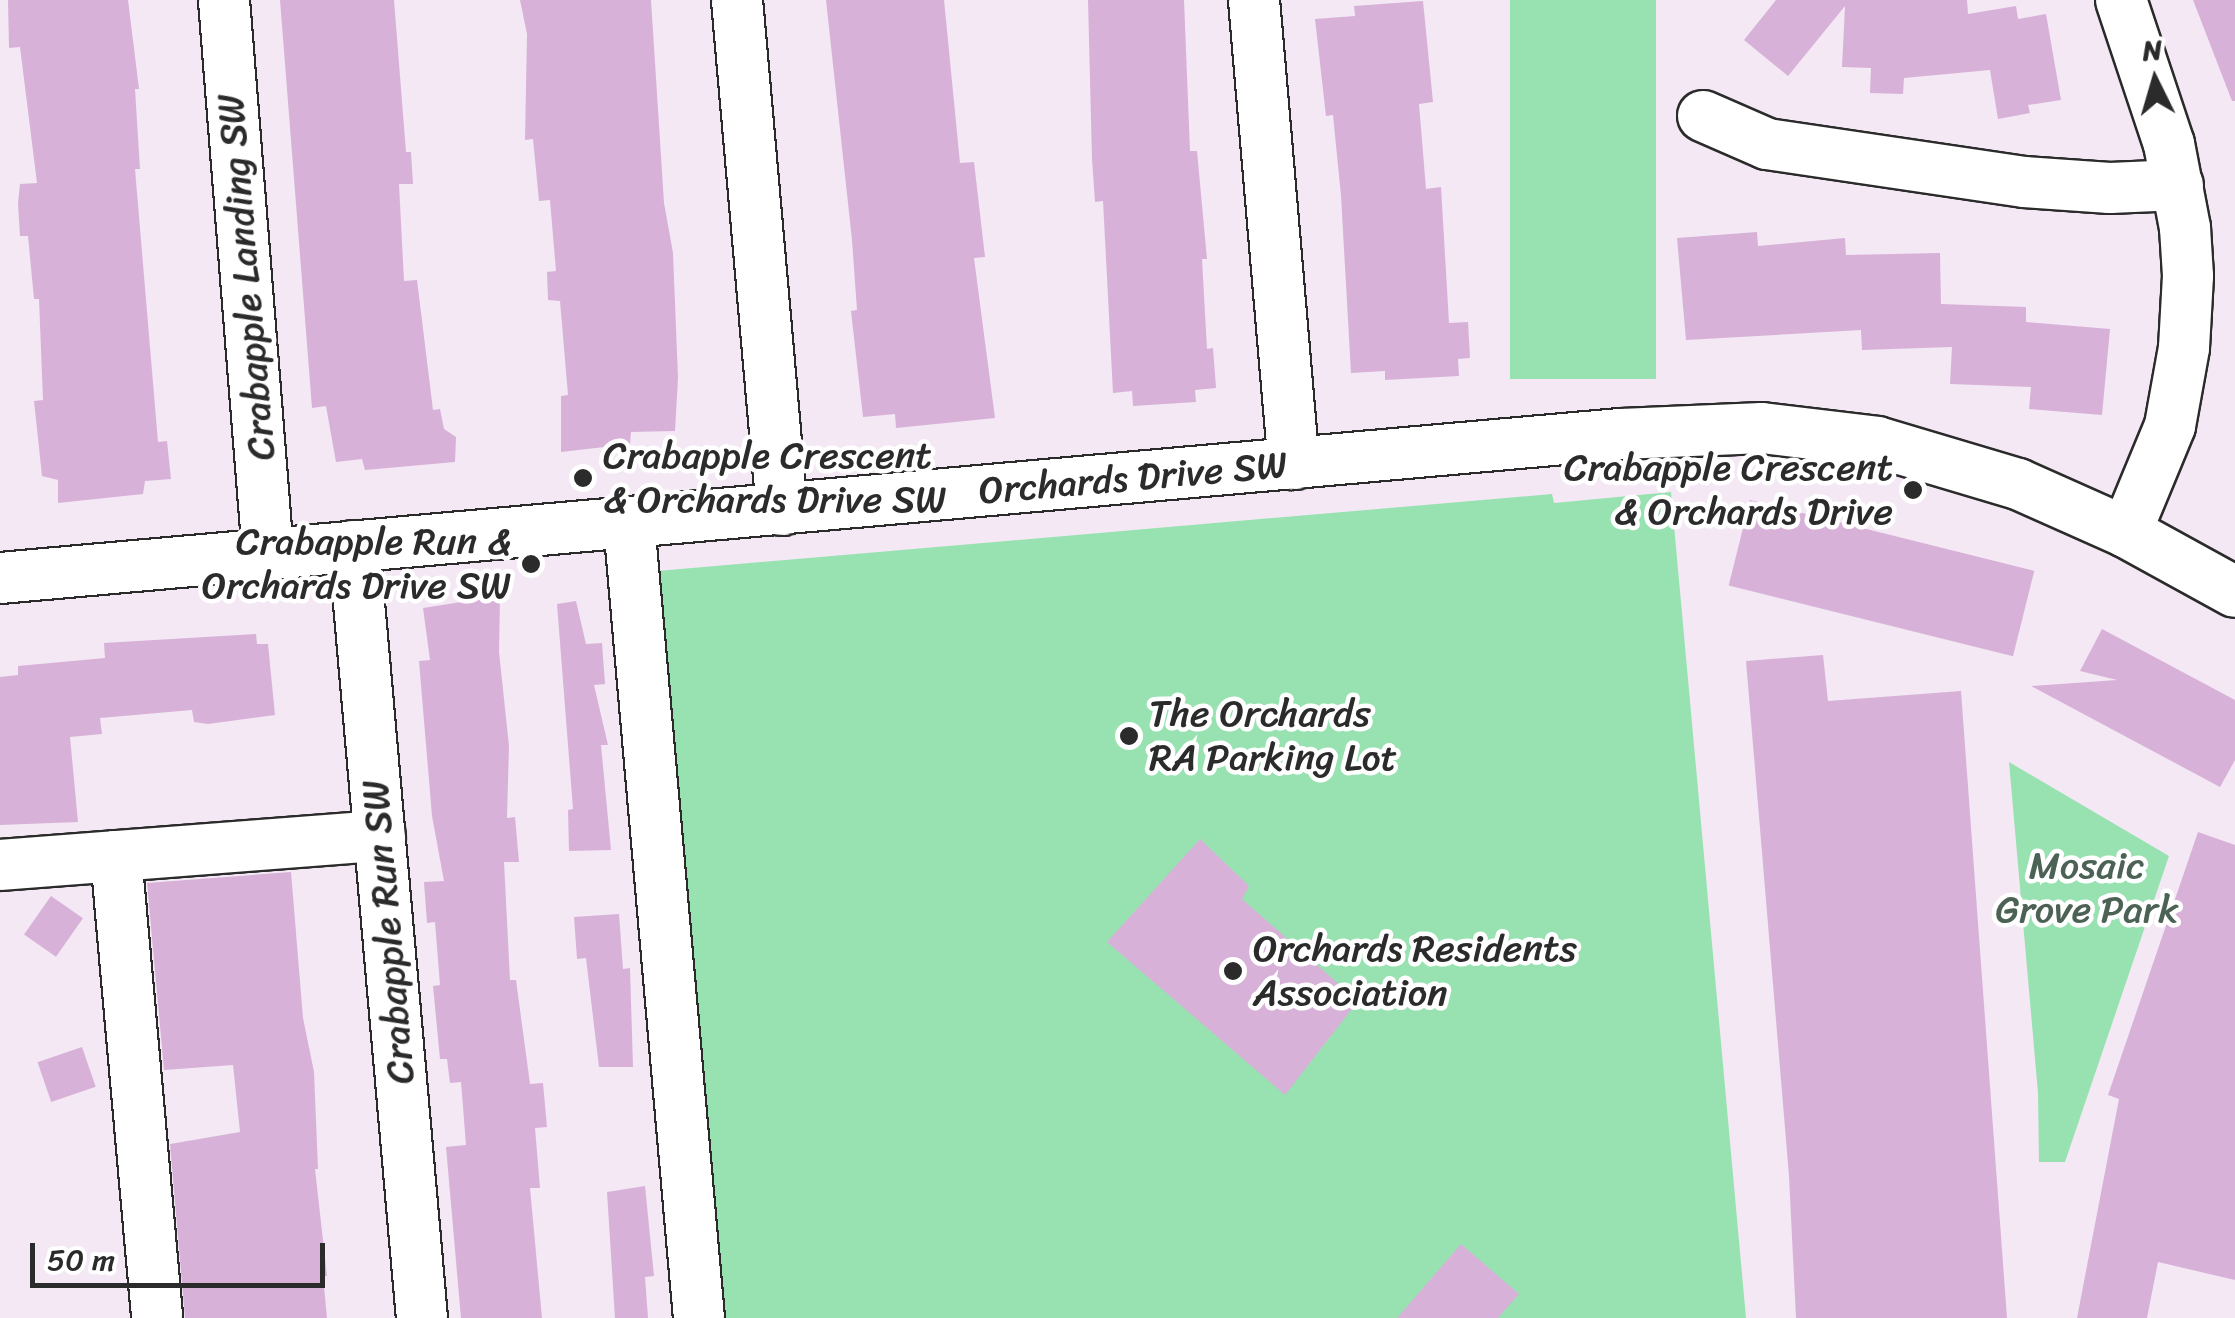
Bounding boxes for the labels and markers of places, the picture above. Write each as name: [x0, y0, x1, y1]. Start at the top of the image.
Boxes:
place label: Crabapple Crescent & Orchards Drive SW: [603, 433, 946, 522]
place label: Crabapple Crescent & Orchards Drive: [1564, 445, 1893, 534]
marker: Crabapple Crescent & Orchards Drive SW: [572, 467, 594, 489]
marker: Crabapple Crescent & Orchards Drive: [1902, 479, 1924, 501]
place label: Crabapple Run & Orchards Drive SW: [202, 519, 511, 608]
marker: Crabapple Run & Orchards Drive SW: [520, 553, 542, 575]
place label: The Orchards RA Parking Lot: [1149, 691, 1398, 781]
marker: The Orchards RA Parking Lot: [1118, 725, 1140, 747]
place label: Orchards Residents Association: [1253, 926, 1576, 1016]
marker: Orchards Residents Association: [1222, 960, 1244, 982]

